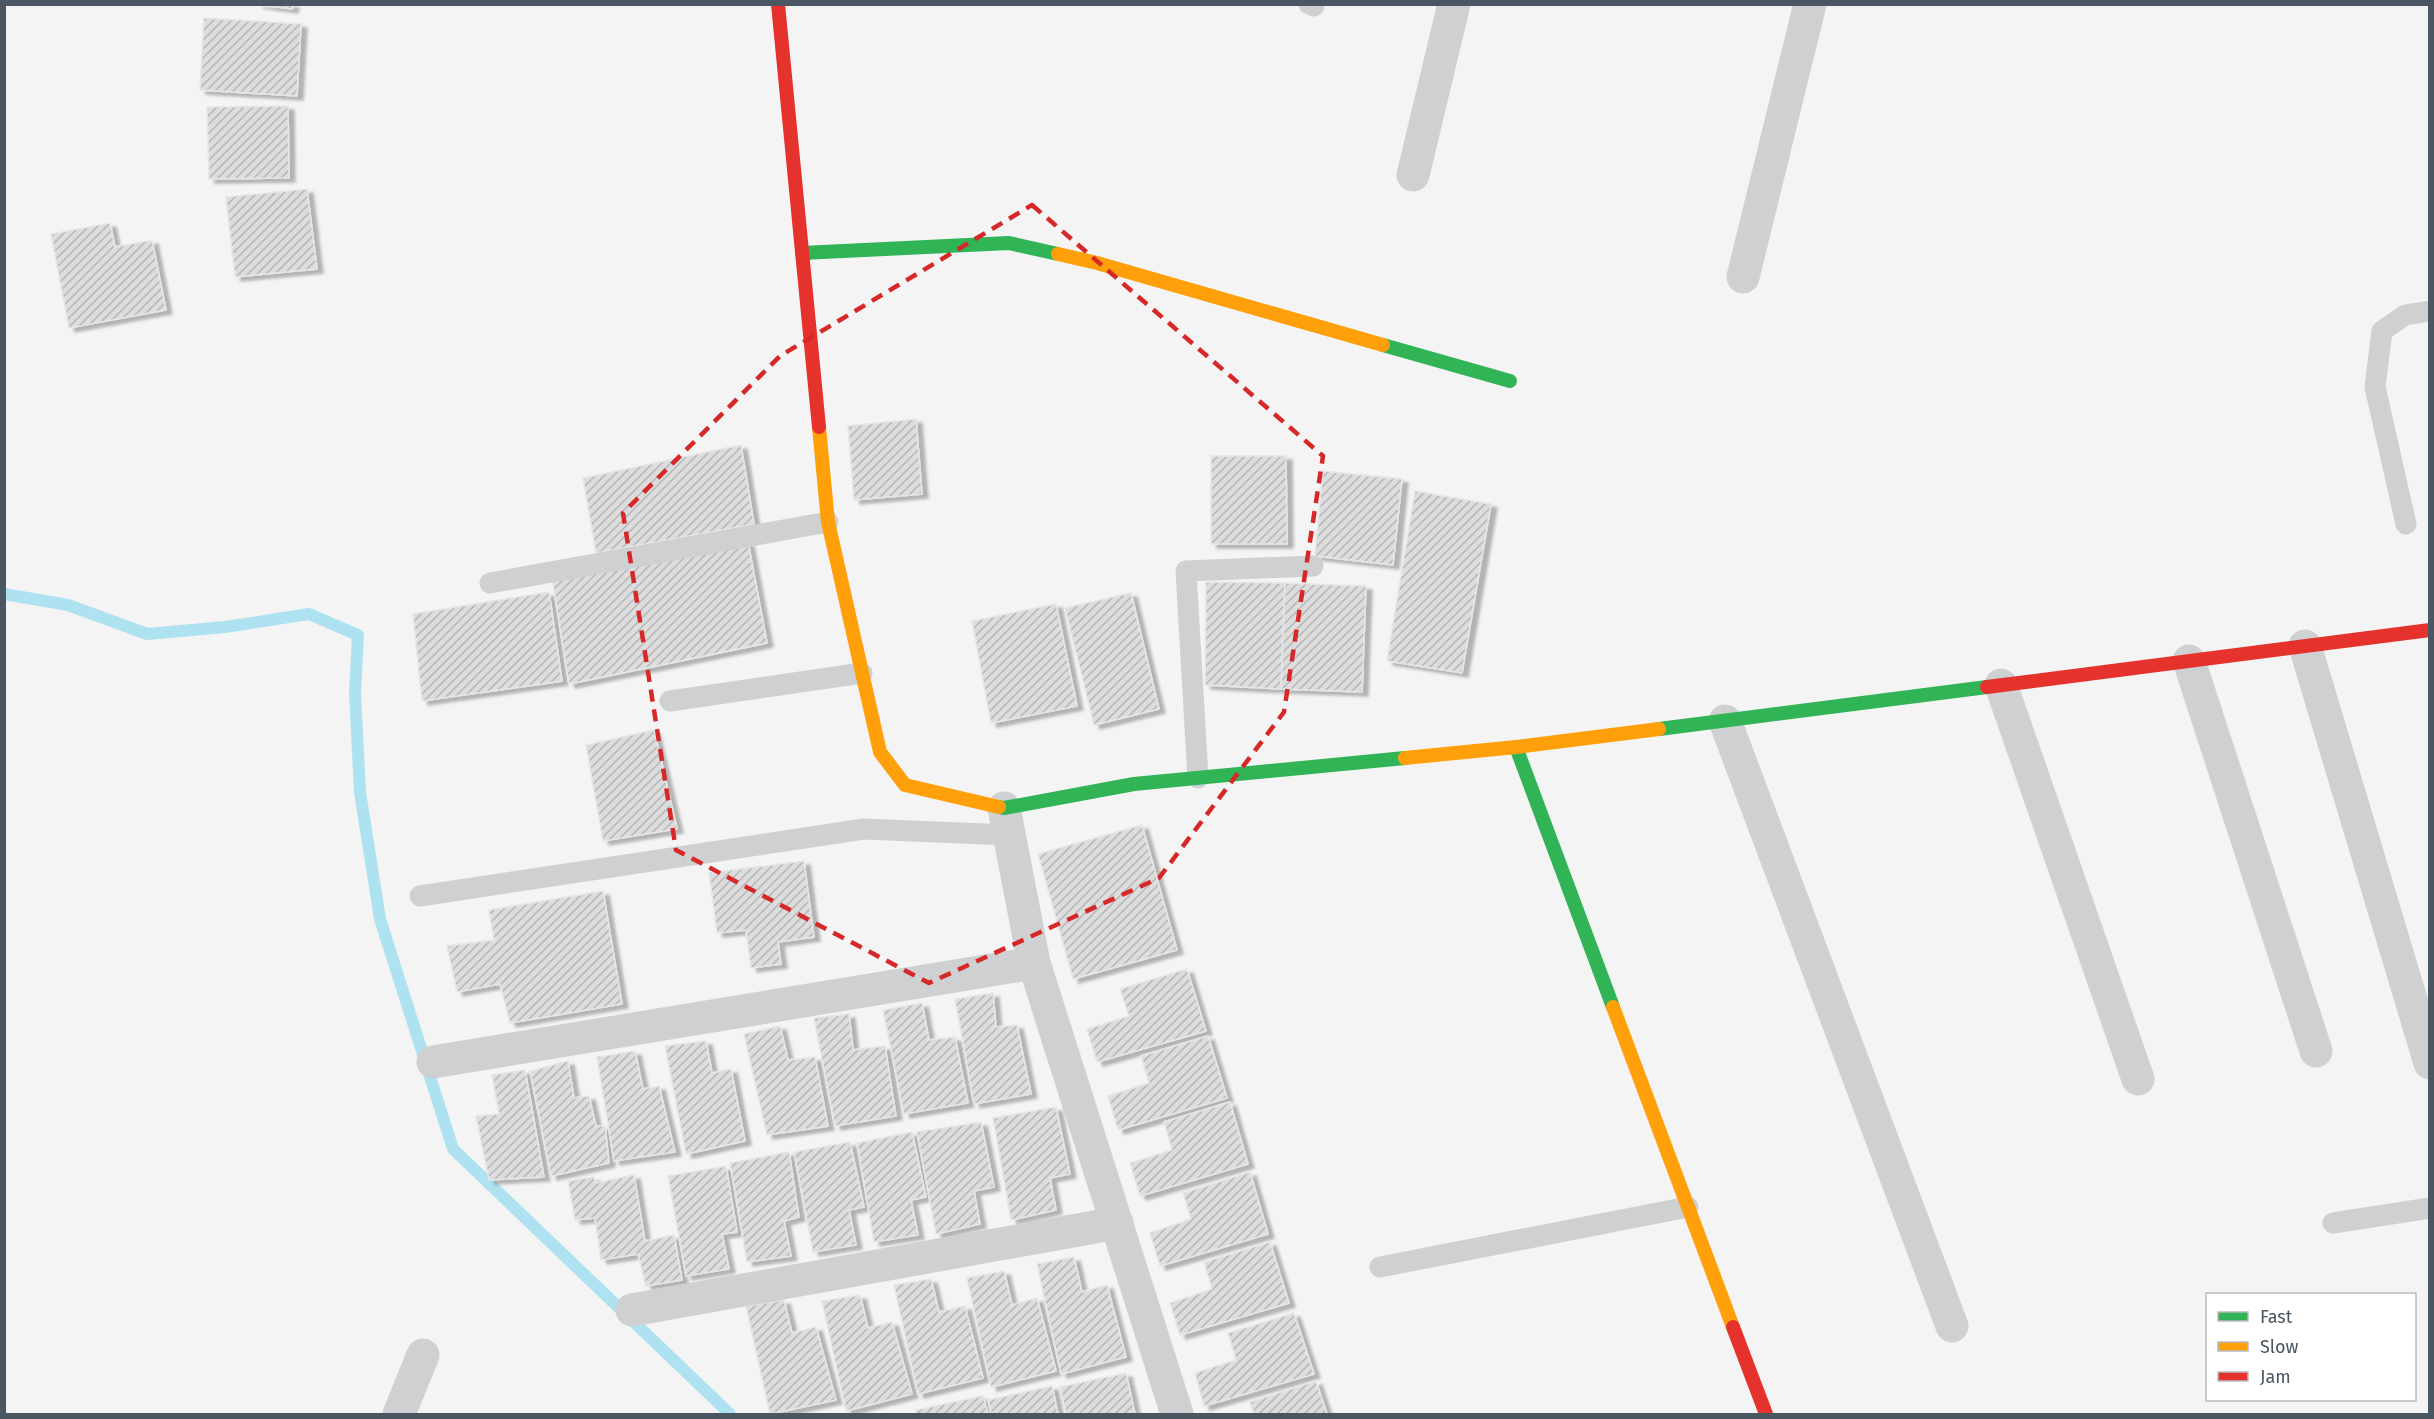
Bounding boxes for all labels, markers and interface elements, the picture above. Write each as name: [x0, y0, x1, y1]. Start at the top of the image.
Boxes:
legend: [2206, 1293, 2416, 1401]
text: Fast: [2260, 1306, 2293, 1328]
text: Slow: [2260, 1336, 2299, 1358]
text: Jam: [2260, 1366, 2291, 1388]

